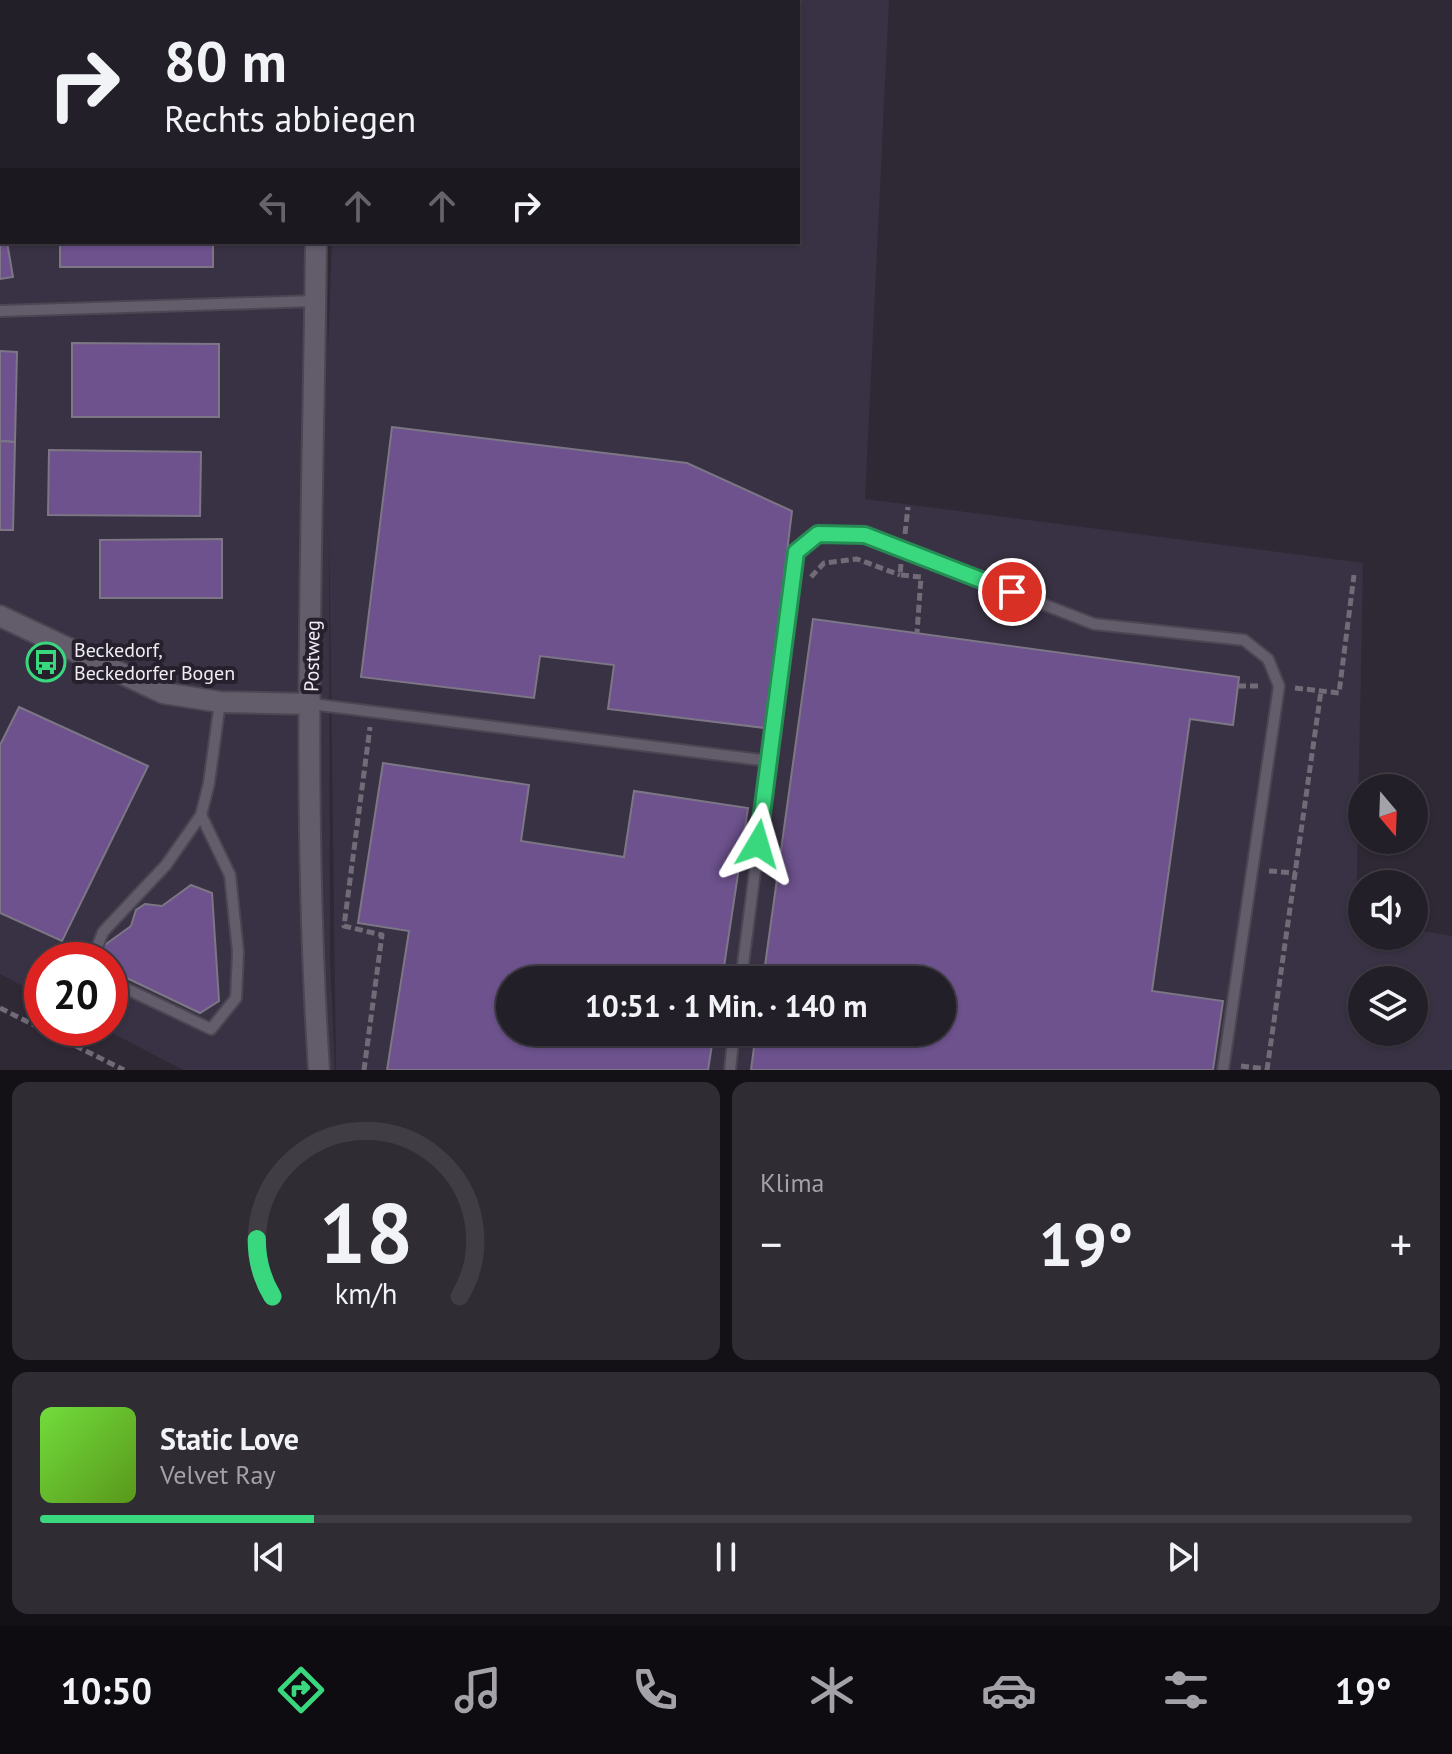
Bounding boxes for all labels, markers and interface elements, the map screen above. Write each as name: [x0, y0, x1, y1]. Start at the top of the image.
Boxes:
text: 80 m: [164, 25, 287, 97]
icon: right: [32, 32, 136, 136]
text: Rechts abbiegen: [164, 95, 416, 142]
icon: left: [252, 184, 296, 228]
icon: ahead: [336, 184, 380, 228]
icon: ahead: [420, 184, 464, 228]
icon: right: [504, 184, 548, 228]
pin: [978, 558, 1046, 626]
icon: arrive: [990, 570, 1034, 614]
street label: Postweg: [298, 620, 326, 692]
place label: Beckedorf, Beckedorfer Bogen: [74, 637, 235, 686]
bus stop icon: Beckedorf, Beckedorfer Bogen: [25, 641, 67, 683]
north arrow: [1348, 774, 1428, 854]
map controls: [1348, 774, 1428, 1046]
position arrow: [716, 802, 800, 886]
button: sound: [1348, 870, 1428, 950]
speed limit sign: 20: [24, 942, 128, 1046]
button: layers: [1348, 966, 1428, 1046]
text: 10:51 · 1 Min. · 140 m: [585, 986, 867, 1025]
text: Klima: [760, 1166, 824, 1199]
text: 18: [319, 1178, 413, 1286]
text: 19°: [1039, 1205, 1133, 1283]
text: −: [760, 1215, 782, 1272]
text: +: [1390, 1215, 1412, 1272]
text: km/h: [335, 1275, 397, 1312]
text: Static Love: [160, 1419, 299, 1458]
text: Velvet Ray: [160, 1458, 276, 1491]
icon: previous: [247, 1535, 291, 1579]
icon: pause: [704, 1535, 748, 1579]
icon: next: [1161, 1535, 1205, 1579]
icon: directions: [273, 1662, 329, 1718]
icon: music: [450, 1662, 506, 1718]
icon: phone: [627, 1662, 683, 1718]
icon: climate: [804, 1662, 860, 1718]
icon: car: [981, 1662, 1037, 1718]
icon: filters: [1158, 1662, 1214, 1718]
text: 10:50: [61, 1667, 152, 1714]
text: 19°: [1335, 1667, 1391, 1714]

